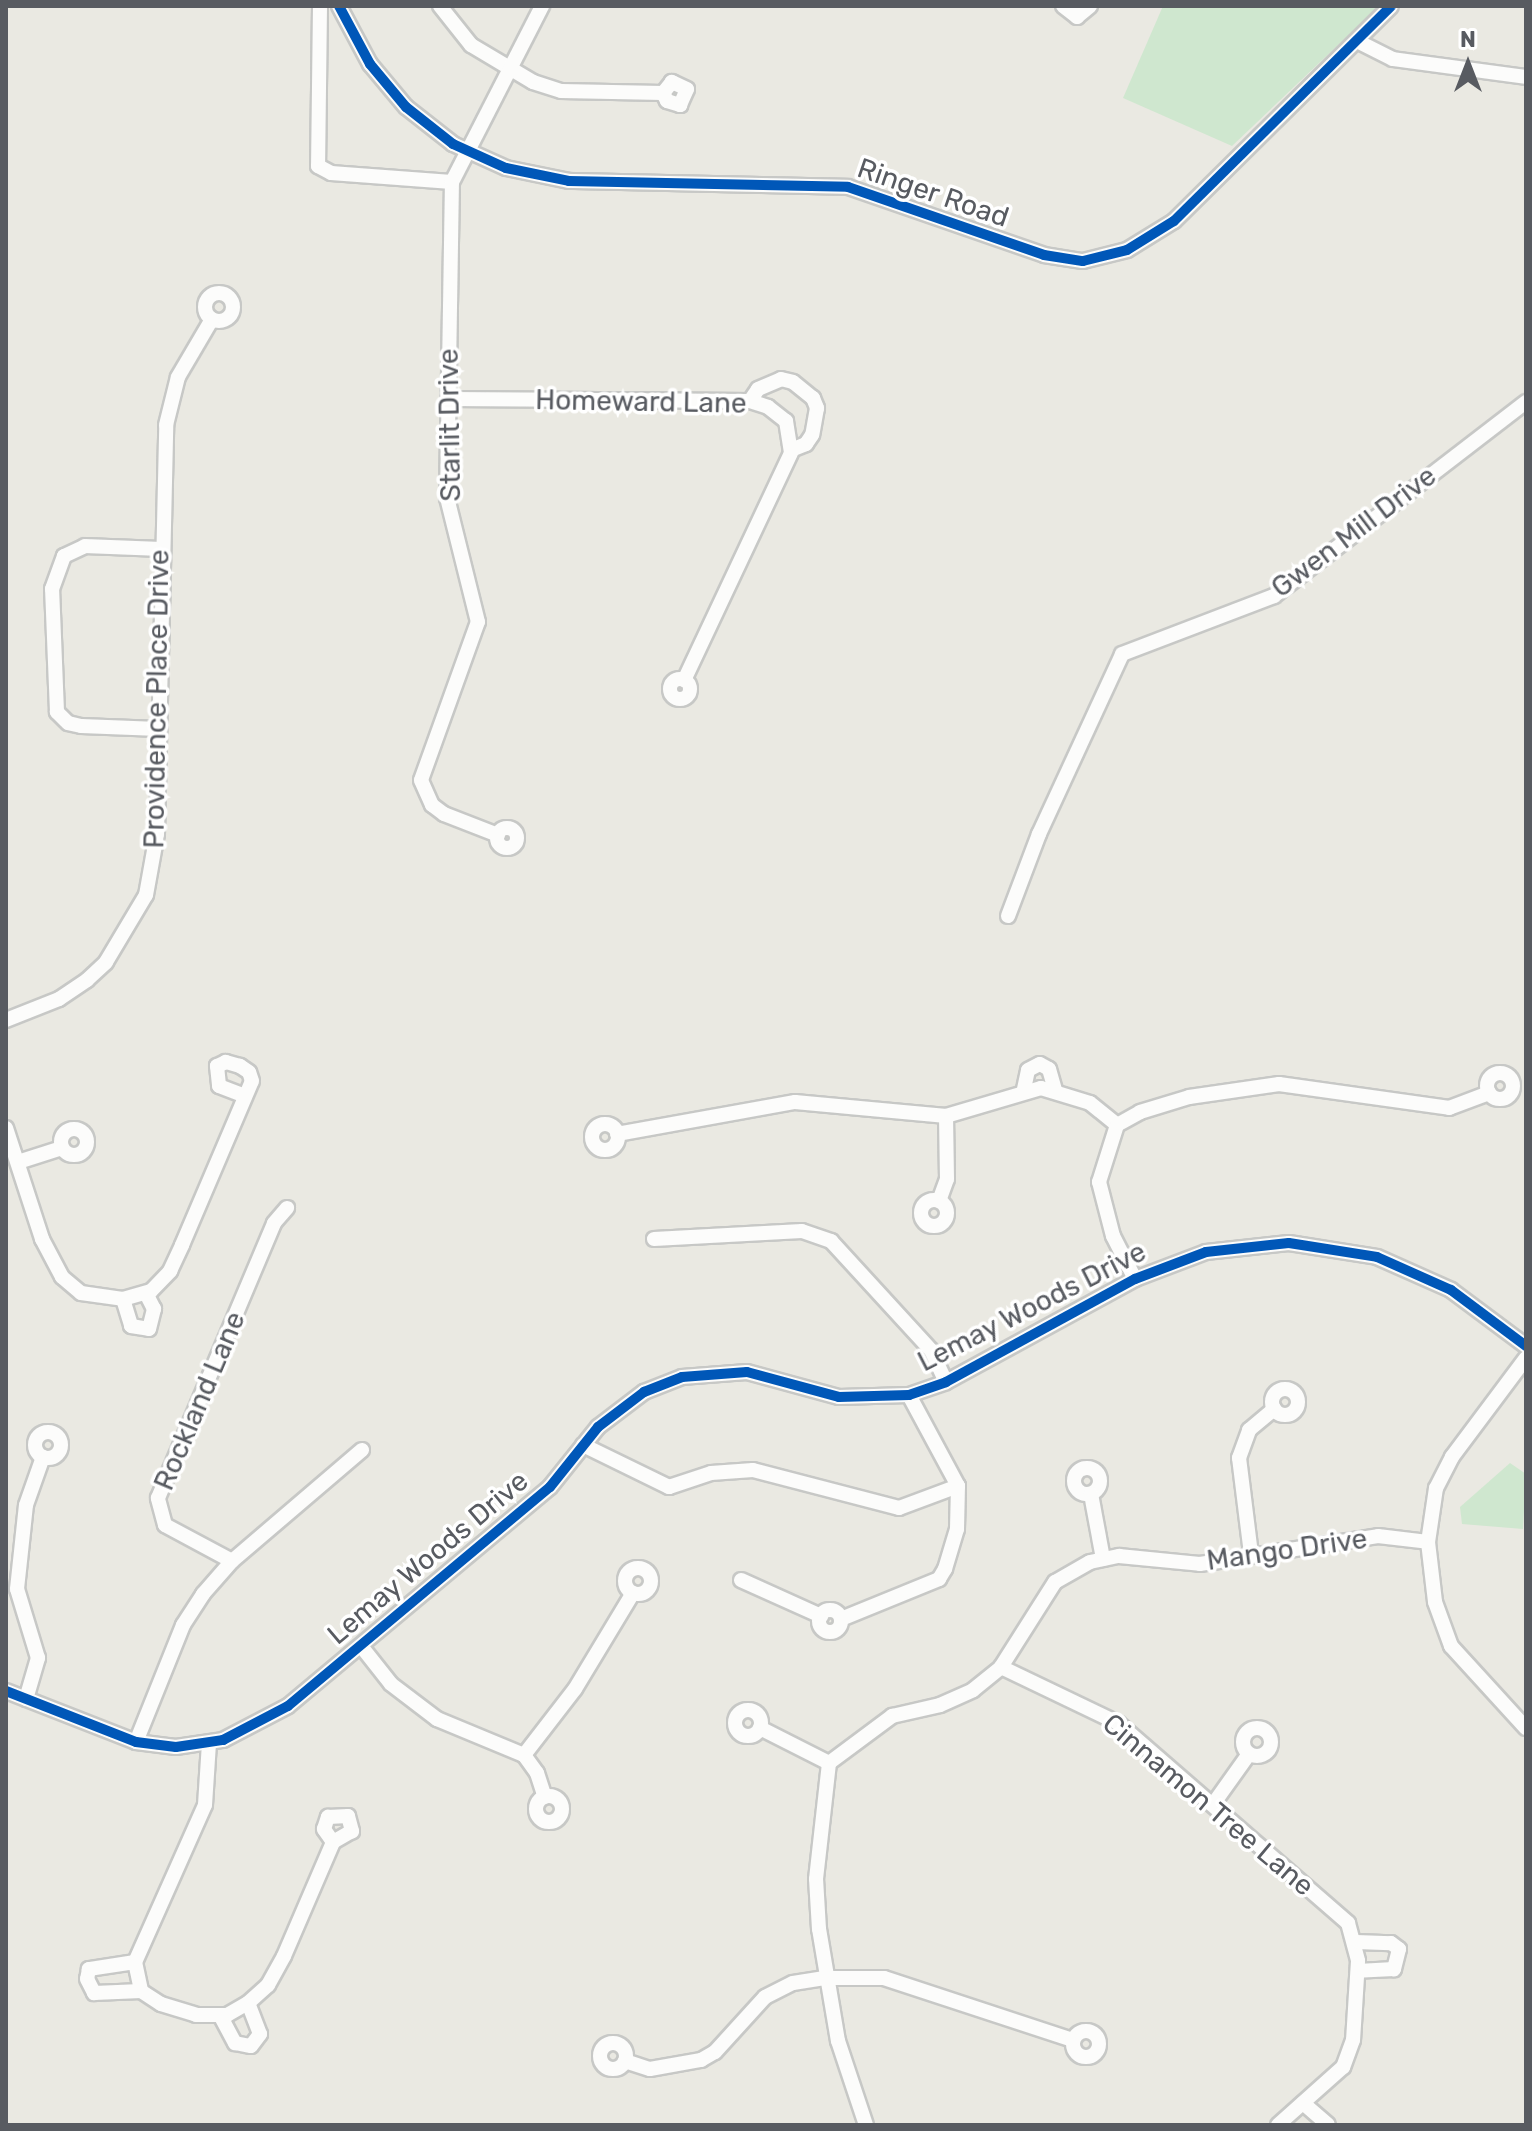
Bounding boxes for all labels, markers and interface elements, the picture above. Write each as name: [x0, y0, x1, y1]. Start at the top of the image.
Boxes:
north arrow: [1428, 24, 1508, 104]
text: N: [1460, 26, 1476, 53]
street label: Ringer Road: [853, 151, 1013, 235]
street label: Starlit Drive: [432, 348, 468, 502]
street label: Homeward Lane: [535, 383, 747, 421]
street label: Gwen Mill Drive: [1265, 459, 1443, 605]
street label: Providence Place Drive: [138, 549, 176, 849]
street label: Lemay Woods Drive: [912, 1235, 1152, 1379]
street label: Rockland Lane: [147, 1307, 253, 1495]
street label: Lemay Woods Drive: [320, 1464, 536, 1652]
street label: Mango Drive: [1205, 1522, 1369, 1578]
street label: Cinnamon Tree Lane: [1095, 1707, 1321, 1903]

